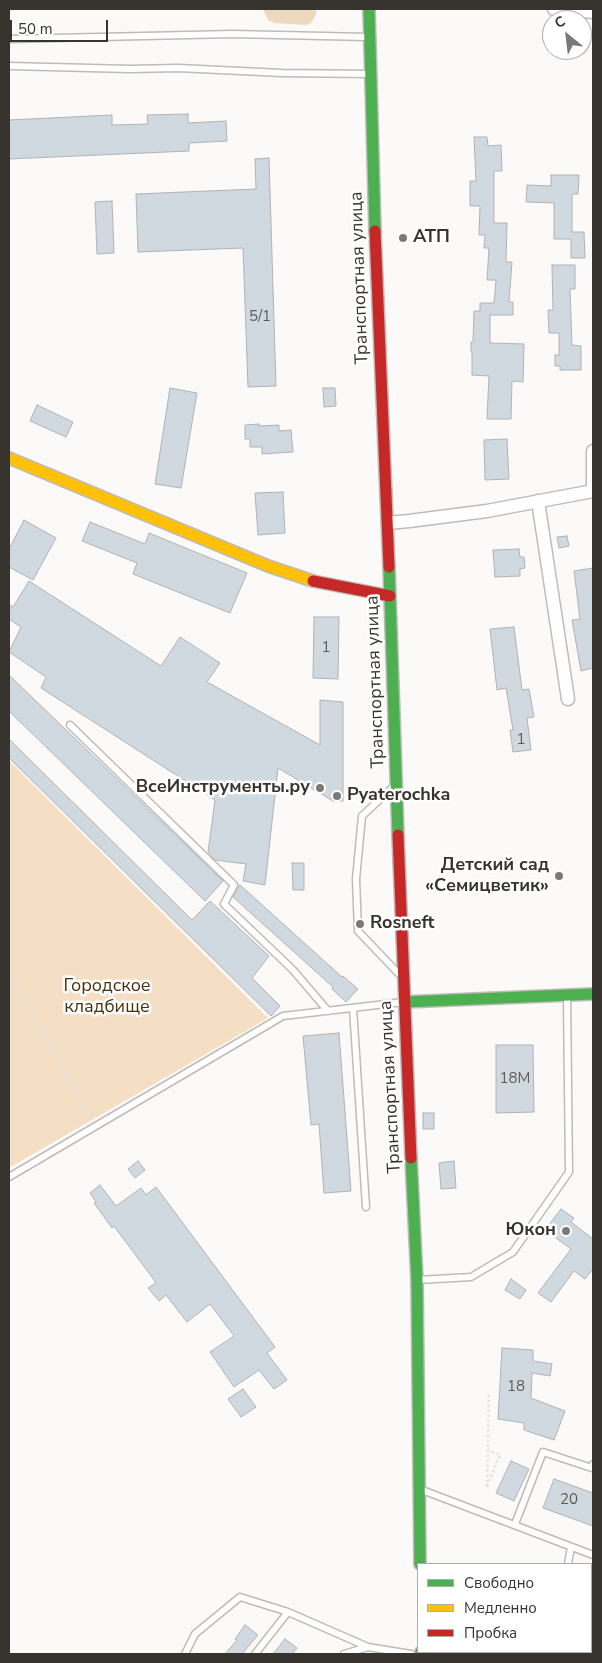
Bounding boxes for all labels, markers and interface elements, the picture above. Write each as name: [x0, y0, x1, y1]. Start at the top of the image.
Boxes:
scale bar: [12, 10, 110, 42]
north arrow: [542, 10, 592, 60]
text: С: [551, 12, 569, 33]
text: 50 m: [18, 19, 53, 39]
street label: Транспортная улица: [346, 191, 374, 365]
place label: АТП: [413, 227, 450, 249]
marker: АТП: [397, 232, 409, 244]
house number: 5/1: [249, 308, 271, 326]
street label: Транспортная улица: [362, 595, 390, 769]
house number: 1: [322, 639, 330, 657]
house number: 1: [517, 731, 525, 749]
place label: ВсеИнструменты.ру: [136, 777, 310, 799]
marker: ВсеИнструменты.ру: [314, 782, 326, 794]
place label: Pyaterochka: [347, 785, 450, 807]
marker: Pyaterochka: [331, 790, 343, 802]
place label: Детский сад «Семицветик»: [425, 855, 549, 898]
marker: Детский сад «Семицветик»: [553, 870, 565, 882]
place label: Rosneft: [370, 913, 434, 935]
marker: Rosneft: [354, 918, 366, 930]
park label: Городское кладбище: [63, 976, 151, 1019]
street label: Транспортная улица: [376, 1000, 406, 1174]
house number: 18М: [500, 1070, 530, 1088]
place label: Юкон: [506, 1220, 556, 1242]
marker: Юкон: [560, 1225, 572, 1237]
house number: 18: [507, 1378, 525, 1396]
house number: 20: [560, 1491, 578, 1509]
legend: [417, 1563, 592, 1653]
text: Свободно: [464, 1573, 534, 1593]
text: Медленно: [464, 1598, 537, 1618]
text: Пробка: [464, 1623, 517, 1643]

